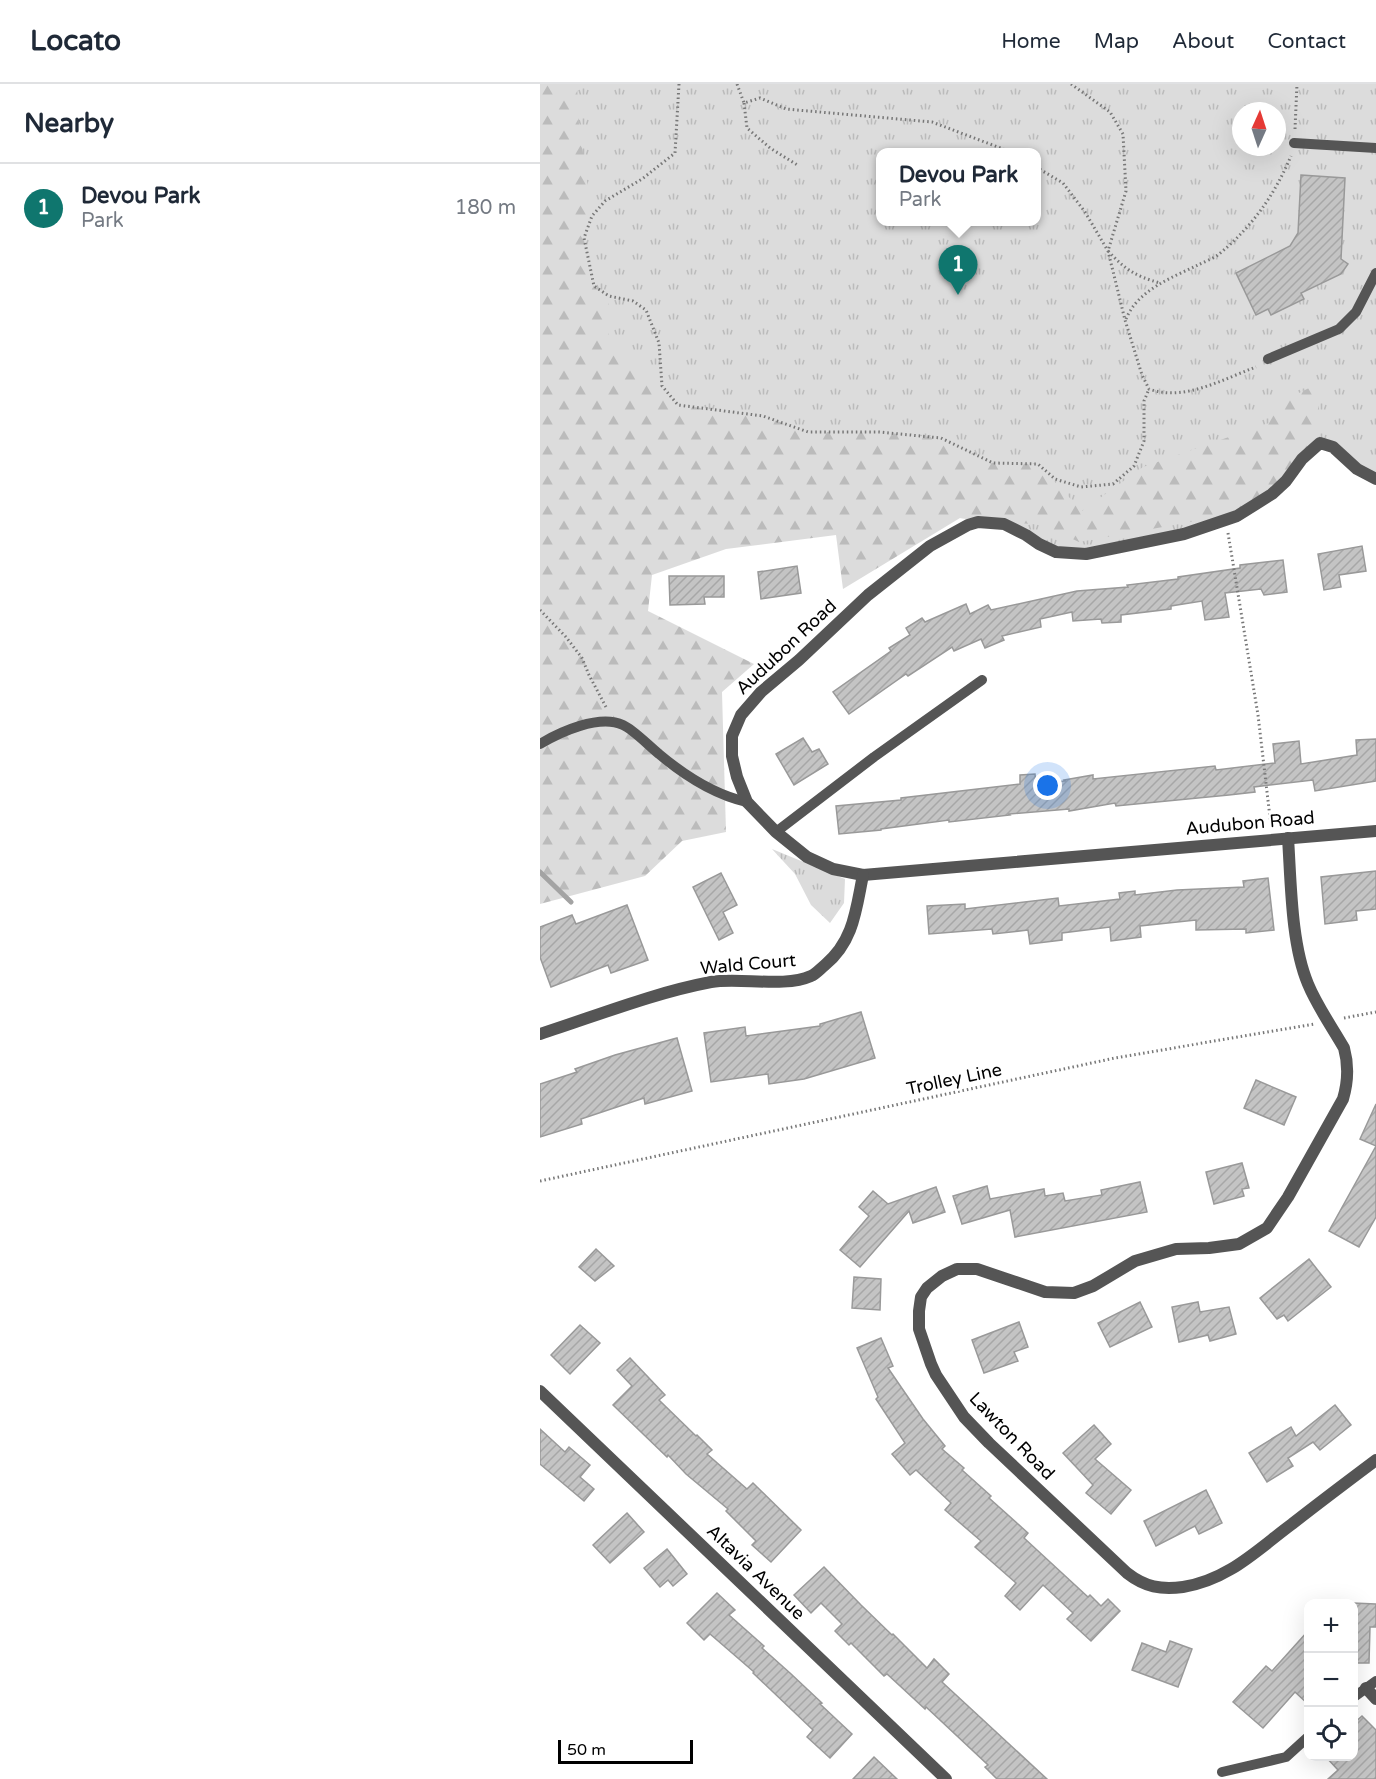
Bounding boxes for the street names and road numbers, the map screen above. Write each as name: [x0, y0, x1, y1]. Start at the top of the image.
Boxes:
street label: Audubon Road: [731, 595, 841, 699]
street label: Audubon Road: [1184, 806, 1316, 840]
street label: Wald Court: [699, 949, 797, 979]
street label: Trolley Line: [904, 1058, 1004, 1100]
street label: Lawton Road: [965, 1388, 1059, 1484]
street label: Altavia Avenue: [702, 1520, 810, 1624]

